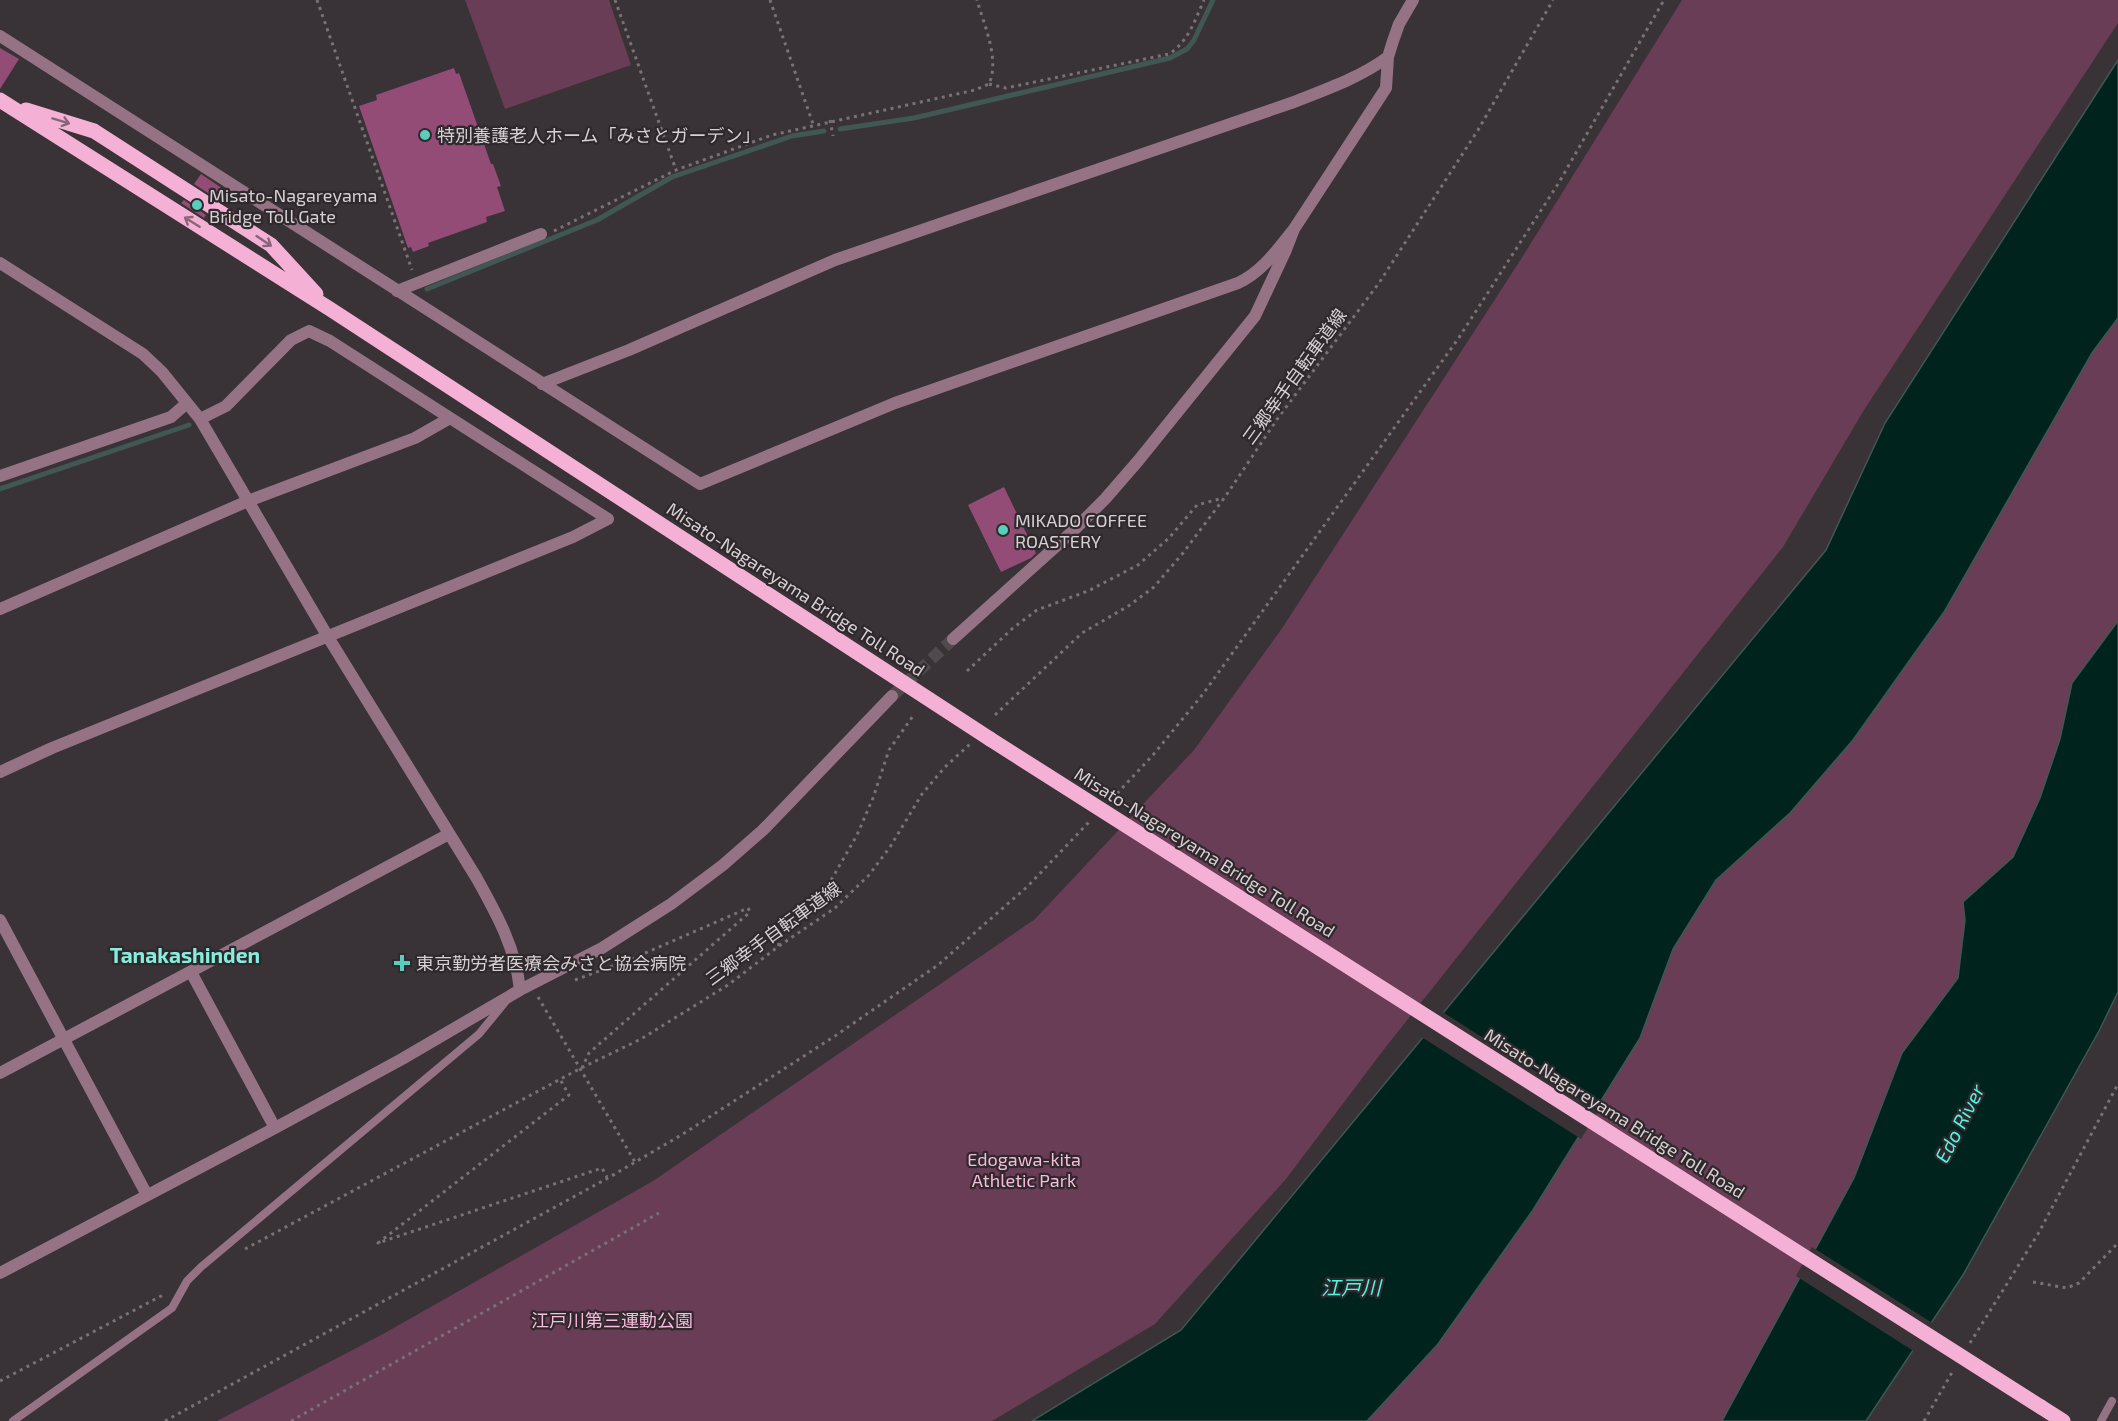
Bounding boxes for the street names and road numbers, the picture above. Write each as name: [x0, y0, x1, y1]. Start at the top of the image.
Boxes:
street label: 三郷幸手自転車道線: [1237, 304, 1351, 448]
street label: Misato-Nagareyama Bridge Toll Road: [663, 497, 929, 681]
street label: Misato-Nagareyama Bridge Toll Road: [1071, 762, 1339, 942]
street label: 三郷幸手自転車道線: [701, 876, 845, 990]
street label: Misato-Nagareyama Bridge Toll Road: [1481, 1023, 1749, 1203]

